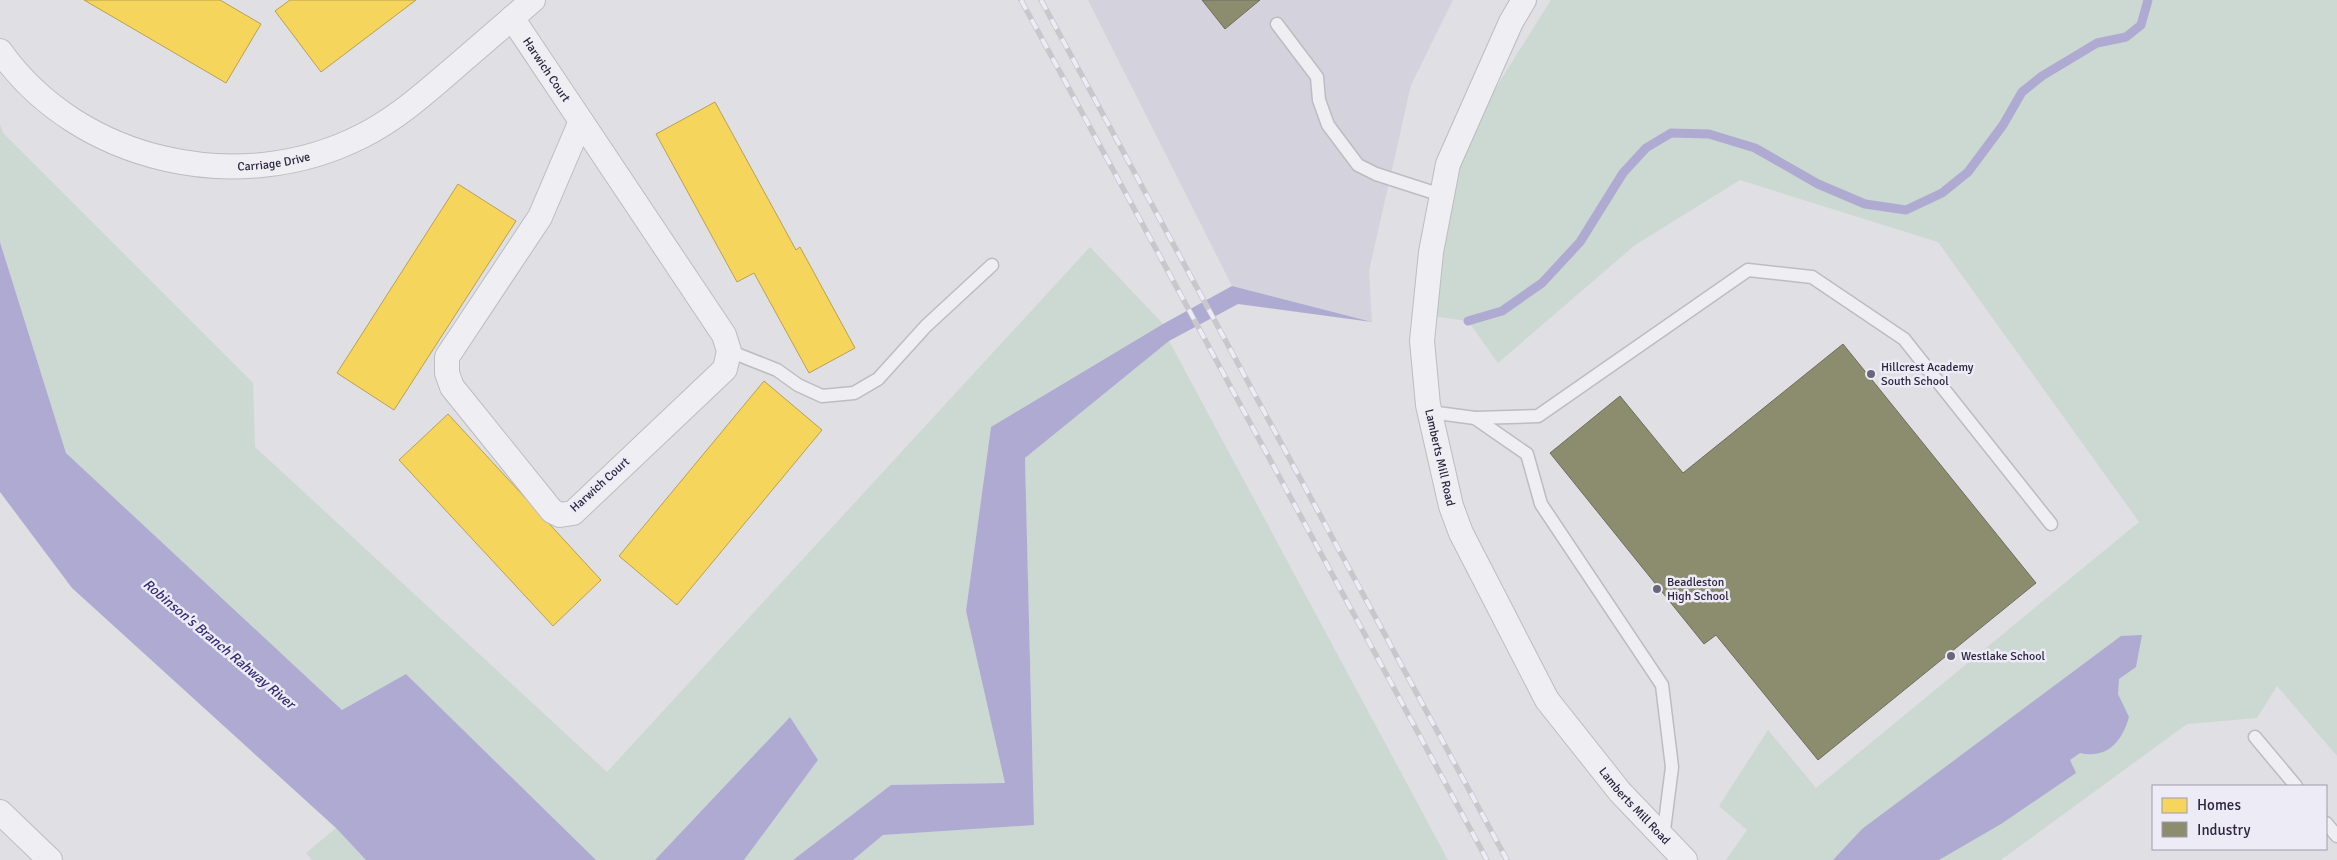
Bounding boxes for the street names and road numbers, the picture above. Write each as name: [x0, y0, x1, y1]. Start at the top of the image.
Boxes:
street label: Harwich Court: [519, 34, 574, 105]
street label: Carriage Drive: [237, 149, 312, 174]
street label: Lamberts Mill Road: [1422, 407, 1458, 507]
street label: Harwich Court: [567, 454, 633, 516]
street label: Lamberts Mill Road: [1596, 764, 1674, 848]

